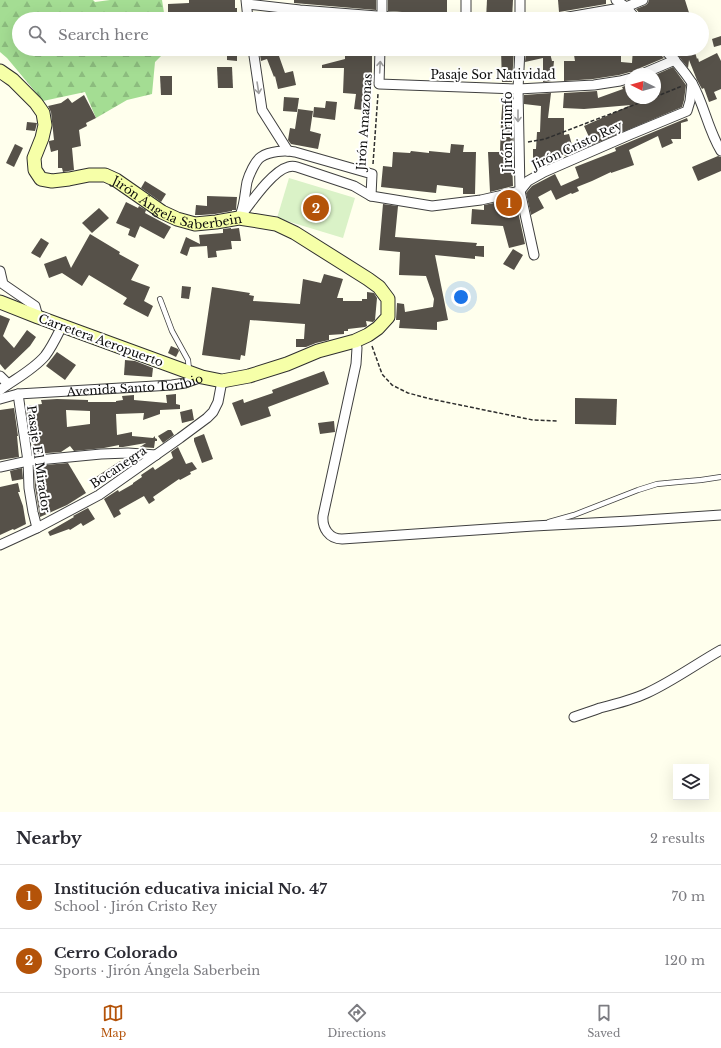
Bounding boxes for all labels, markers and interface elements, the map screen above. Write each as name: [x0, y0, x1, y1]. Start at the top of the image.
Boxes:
search box: [12, 12, 709, 56]
icon: search: [26, 23, 48, 45]
text: Search here: [58, 25, 149, 44]
one-way arrow: [376, 61, 383, 74]
street label: Pasaje Sor Natividad: [430, 67, 556, 82]
north arrow: [625, 68, 661, 104]
street label: Jirón Amazonas: [353, 73, 375, 173]
one-way arrow: [254, 81, 262, 94]
street label: Jirón Triunfo: [500, 91, 515, 175]
one-way arrow: [514, 109, 522, 122]
street label: Jirón Cristo Rey: [527, 117, 625, 173]
street label: Jirón Ángela Saberbein: [109, 171, 243, 232]
pin: 1: [496, 188, 522, 218]
pin: 2: [303, 193, 329, 223]
your location: [451, 287, 471, 307]
street label: Carretera Aeropuerto: [37, 310, 166, 370]
street label: Avenida Santo Toribio: [65, 370, 205, 399]
street label: Pasaje El Mirador: [24, 404, 54, 514]
street label: Bocanegra: [87, 442, 149, 491]
map controls: [673, 764, 709, 800]
button: layers: [673, 764, 709, 800]
text: Nearby: [16, 828, 82, 849]
text: 2 results: [650, 830, 705, 847]
text: Institución educativa inicial No. 47: [54, 879, 327, 898]
text: 1: [26, 888, 32, 905]
text: 70 m: [672, 888, 705, 905]
text: School · Jirón Cristo Rey: [54, 898, 217, 915]
text: Cerro Colorado: [54, 943, 178, 962]
text: 2: [25, 952, 33, 969]
text: 120 m: [664, 952, 705, 969]
text: Sports · Jirón Ángela Saberbein: [54, 962, 260, 979]
tab: Map: [101, 1002, 126, 1040]
tab: Directions: [327, 1002, 386, 1040]
tab: Saved: [587, 1002, 620, 1040]

